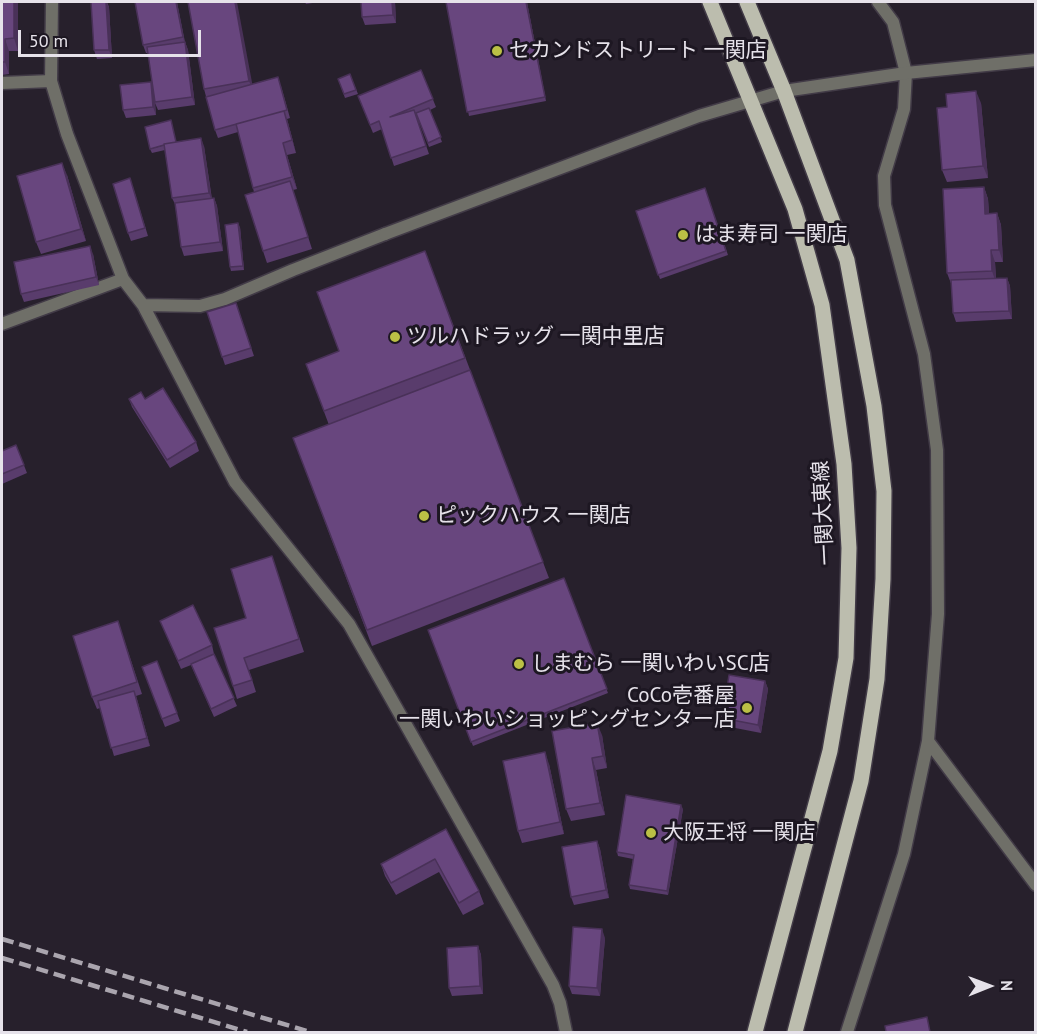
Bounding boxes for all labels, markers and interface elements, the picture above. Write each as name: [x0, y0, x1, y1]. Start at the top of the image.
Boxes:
scale bar: [21, 18, 204, 56]
text: 50 m: [29, 29, 68, 52]
place label: セカンドストリート 一関店: [509, 38, 767, 64]
marker: セカンドストリート 一関店: [490, 44, 504, 58]
place label: はま寿司 一関店: [695, 222, 848, 248]
marker: はま寿司 一関店: [676, 228, 690, 242]
place label: ツルハドラッグ 一関中里店: [407, 324, 665, 350]
marker: ツルハドラッグ 一関中里店: [388, 330, 402, 344]
street label: 一関大東線: [809, 460, 839, 566]
place label: ピックハウス 一関店: [436, 503, 631, 529]
marker: ピックハウス 一関店: [417, 509, 431, 523]
place label: しまむら 一関いわいSC店: [531, 651, 770, 677]
marker: しまむら 一関いわいSC店: [512, 657, 526, 671]
place label: CoCo壱番屋 一関いわいショッピングセンター店: [399, 683, 735, 733]
marker: CoCo壱番屋 一関いわいショッピングセンター店: [740, 701, 754, 715]
place label: 大阪王将 一関店: [663, 820, 816, 846]
marker: 大阪王将 一関店: [644, 826, 658, 840]
north arrow: [959, 956, 1019, 1016]
text: N: [997, 980, 1017, 991]

